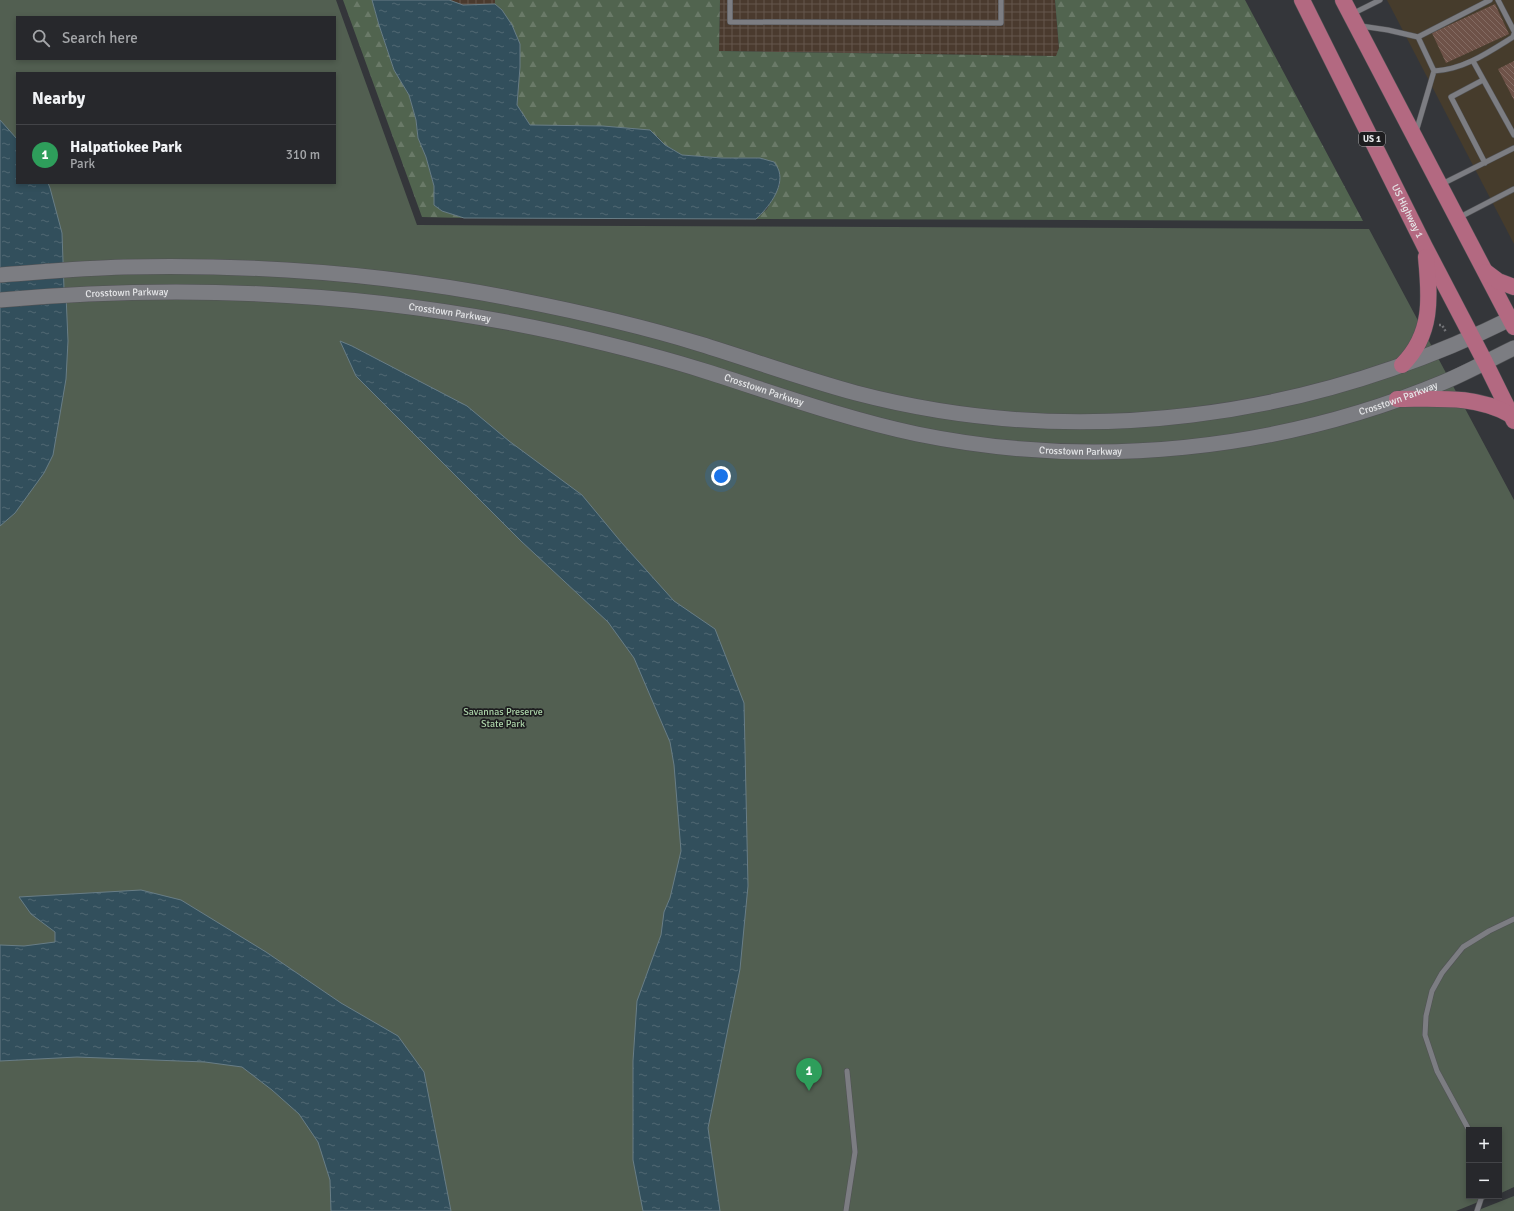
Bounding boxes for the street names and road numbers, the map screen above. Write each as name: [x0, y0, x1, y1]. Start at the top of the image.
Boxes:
road number: US 1: [1359, 132, 1385, 146]
street label: US Highway 1: [1389, 182, 1426, 240]
street label: Crosstown Parkway: [85, 286, 169, 300]
street label: Crosstown Parkway: [408, 301, 492, 325]
street label: Crosstown Parkway: [723, 372, 805, 409]
street label: Crosstown Parkway: [1357, 379, 1440, 418]
street label: Crosstown Parkway: [1039, 444, 1122, 458]

